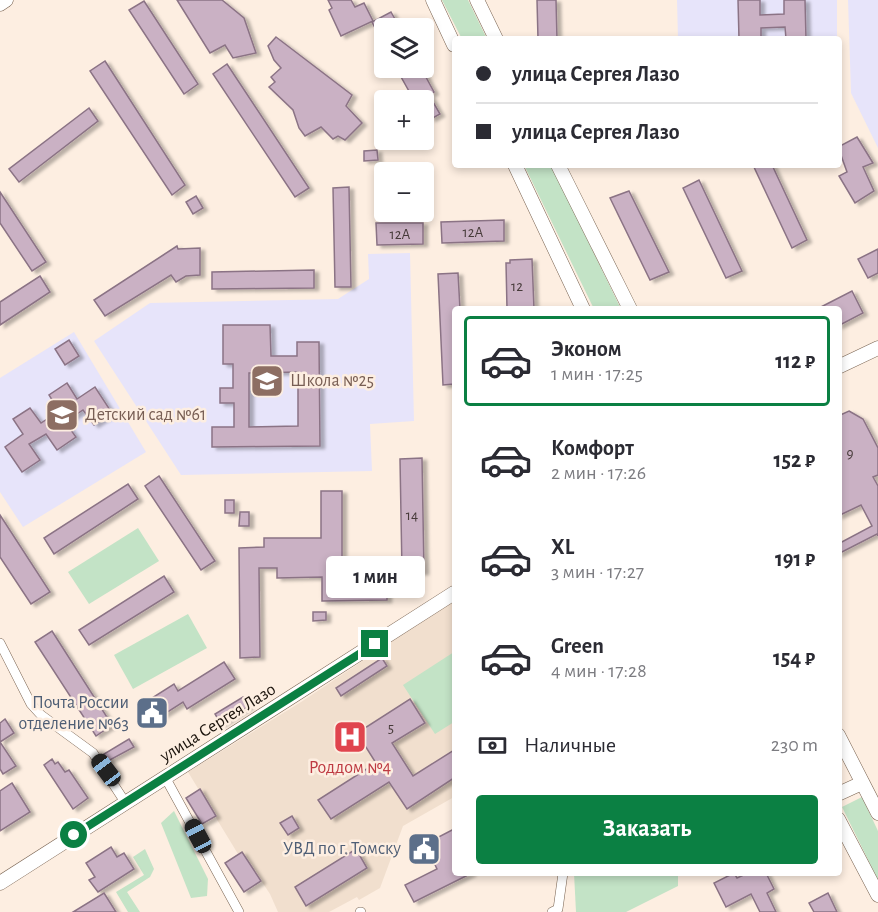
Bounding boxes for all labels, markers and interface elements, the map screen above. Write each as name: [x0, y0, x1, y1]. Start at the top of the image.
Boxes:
map controls: [374, 18, 434, 222]
button: layers: [374, 18, 434, 78]
text: улица Сергея Лазо: [512, 63, 680, 85]
button: +: [374, 90, 434, 150]
text: улица Сергея Лазо: [512, 121, 680, 143]
button: −: [374, 162, 434, 222]
house number: 12А: [463, 225, 484, 240]
house number: 12А: [390, 227, 411, 242]
house number: 12: [511, 279, 523, 294]
icon: car: [479, 334, 533, 388]
text: Эконом: [551, 338, 622, 360]
text: 112 ₽: [775, 350, 815, 372]
school or university icon: Школа №25: [249, 363, 285, 399]
text: 1 мин · 17:25: [551, 364, 643, 384]
place label: Школа №25: [290, 372, 374, 390]
school or university icon: Детский сад №61: [44, 397, 80, 433]
place label: Детский сад №61: [85, 406, 206, 424]
icon: car: [479, 433, 533, 487]
text: Комфорт: [551, 437, 634, 459]
house number: 9: [846, 446, 854, 461]
text: 152 ₽: [774, 449, 815, 471]
text: 2 мин · 17:26: [551, 463, 646, 483]
house number: 14: [406, 508, 418, 523]
icon: car: [479, 532, 533, 586]
text: XL: [551, 536, 574, 558]
text: 191 ₽: [775, 548, 815, 570]
callout: 1 мин: [326, 557, 424, 599]
text: 3 мин · 17:27: [551, 562, 644, 582]
text: 1 мин: [353, 567, 398, 587]
route end: [361, 630, 388, 657]
icon: car: [479, 631, 533, 685]
text: Green: [551, 635, 604, 657]
text: 154 ₽: [773, 647, 815, 669]
text: 4 мин · 17:28: [551, 661, 647, 681]
street label: улица Сергея Лазо: [156, 680, 279, 766]
place label: Почта России отделение №63: [19, 694, 129, 733]
public building icon: Почта России отделение №63: [134, 695, 170, 731]
hospital icon: Роддом №4: [332, 719, 368, 755]
house number: 5: [388, 721, 394, 736]
icon: cash: [476, 729, 509, 762]
text: Наличные: [524, 734, 616, 756]
text: 230 m: [771, 735, 818, 755]
car: [88, 750, 124, 790]
place label: Роддом №4: [309, 759, 392, 777]
button: Заказать: [476, 795, 818, 864]
car: [182, 816, 214, 856]
route start: [60, 821, 87, 848]
public building icon: УВД по г. Томску: [406, 831, 442, 867]
place label: УВД по г. Томску: [283, 840, 401, 858]

